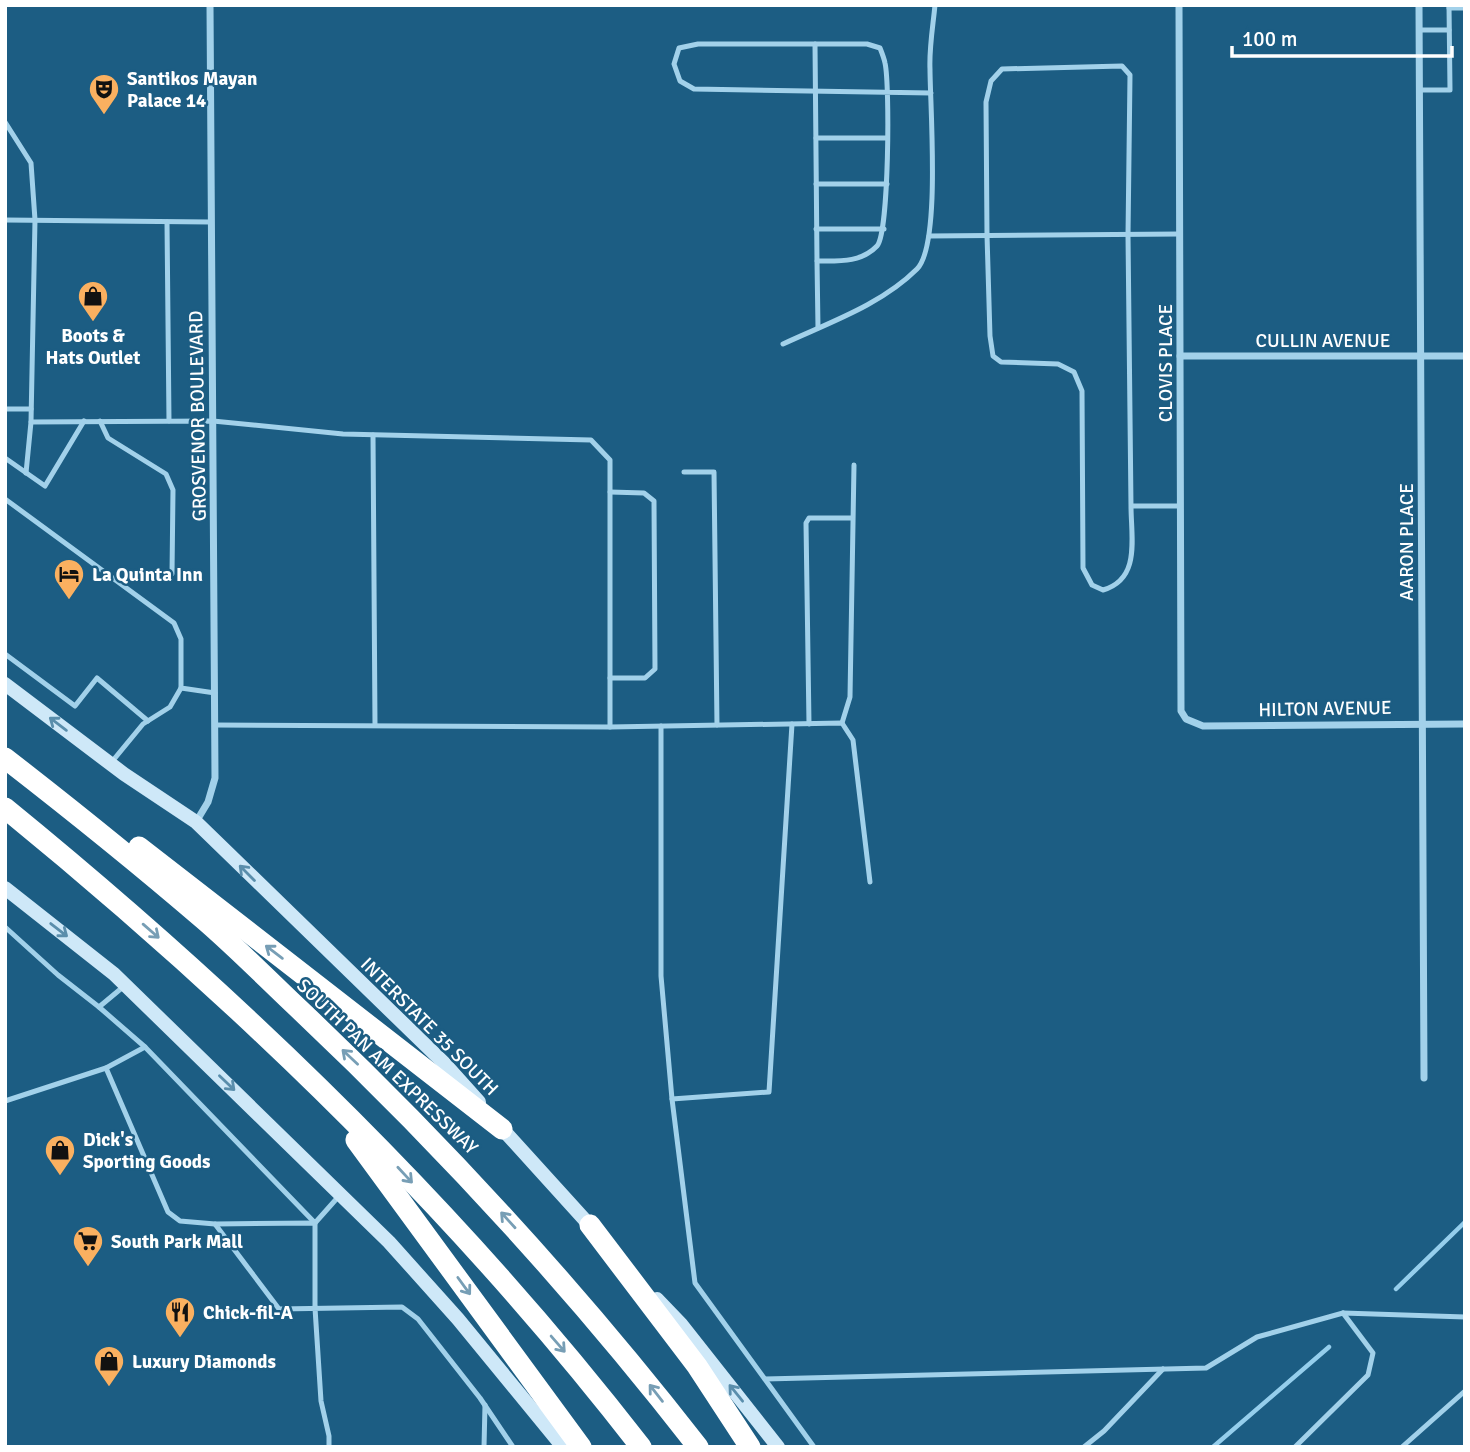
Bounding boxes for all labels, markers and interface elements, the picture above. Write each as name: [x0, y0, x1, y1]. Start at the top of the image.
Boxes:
scale bar: [1232, 14, 1452, 58]
text: 100 m: [1242, 26, 1297, 52]
place label: Santikos Mayan Palace 14: [127, 67, 257, 113]
theatre icon: Santikos Mayan Palace 14: [87, 72, 121, 116]
shop icon: Boots & Hats Outlet: [76, 279, 110, 323]
street label: CLOVIS PLACE: [1154, 304, 1178, 422]
street label: GROSVENOR BOULEVARD: [184, 310, 212, 522]
place label: Boots & Hats Outlet: [46, 324, 140, 370]
street label: CULLIN AVENUE: [1255, 329, 1391, 353]
street label: AARON PLACE: [1395, 483, 1419, 601]
hotel icon: La Quinta Inn: [52, 557, 86, 601]
place label: La Quinta Inn: [92, 563, 203, 587]
street label: HILTON AVENUE: [1258, 696, 1392, 722]
one-way arrow: [49, 716, 68, 731]
one-way arrow: [239, 864, 256, 881]
one-way arrow: [49, 922, 68, 937]
one-way arrow: [142, 923, 160, 939]
one-way arrow: [265, 945, 284, 960]
street label: INTERSTATE 35 SOUTH: [355, 953, 503, 1101]
street label: SOUTH PAN AM EXPRESSWAY: [292, 974, 483, 1160]
one-way arrow: [342, 1048, 359, 1065]
one-way arrow: [218, 1075, 235, 1092]
place label: Dick's Sporting Goods: [83, 1128, 210, 1174]
shop icon: Dick's Sporting Goods: [43, 1133, 77, 1177]
one-way arrow: [397, 1166, 413, 1184]
one-way arrow: [500, 1212, 517, 1229]
supermarket icon: South Park Mall: [71, 1224, 105, 1268]
place label: South Park Mall: [111, 1230, 243, 1254]
one-way arrow: [456, 1276, 471, 1295]
restaurant icon: Chick-fil-A: [163, 1295, 197, 1339]
place label: Chick-fil-A: [203, 1301, 293, 1325]
one-way arrow: [550, 1335, 566, 1353]
shop icon: Luxury Diamonds: [92, 1344, 126, 1388]
place label: Luxury Diamonds: [132, 1350, 276, 1374]
one-way arrow: [648, 1384, 664, 1402]
one-way arrow: [728, 1385, 743, 1403]

